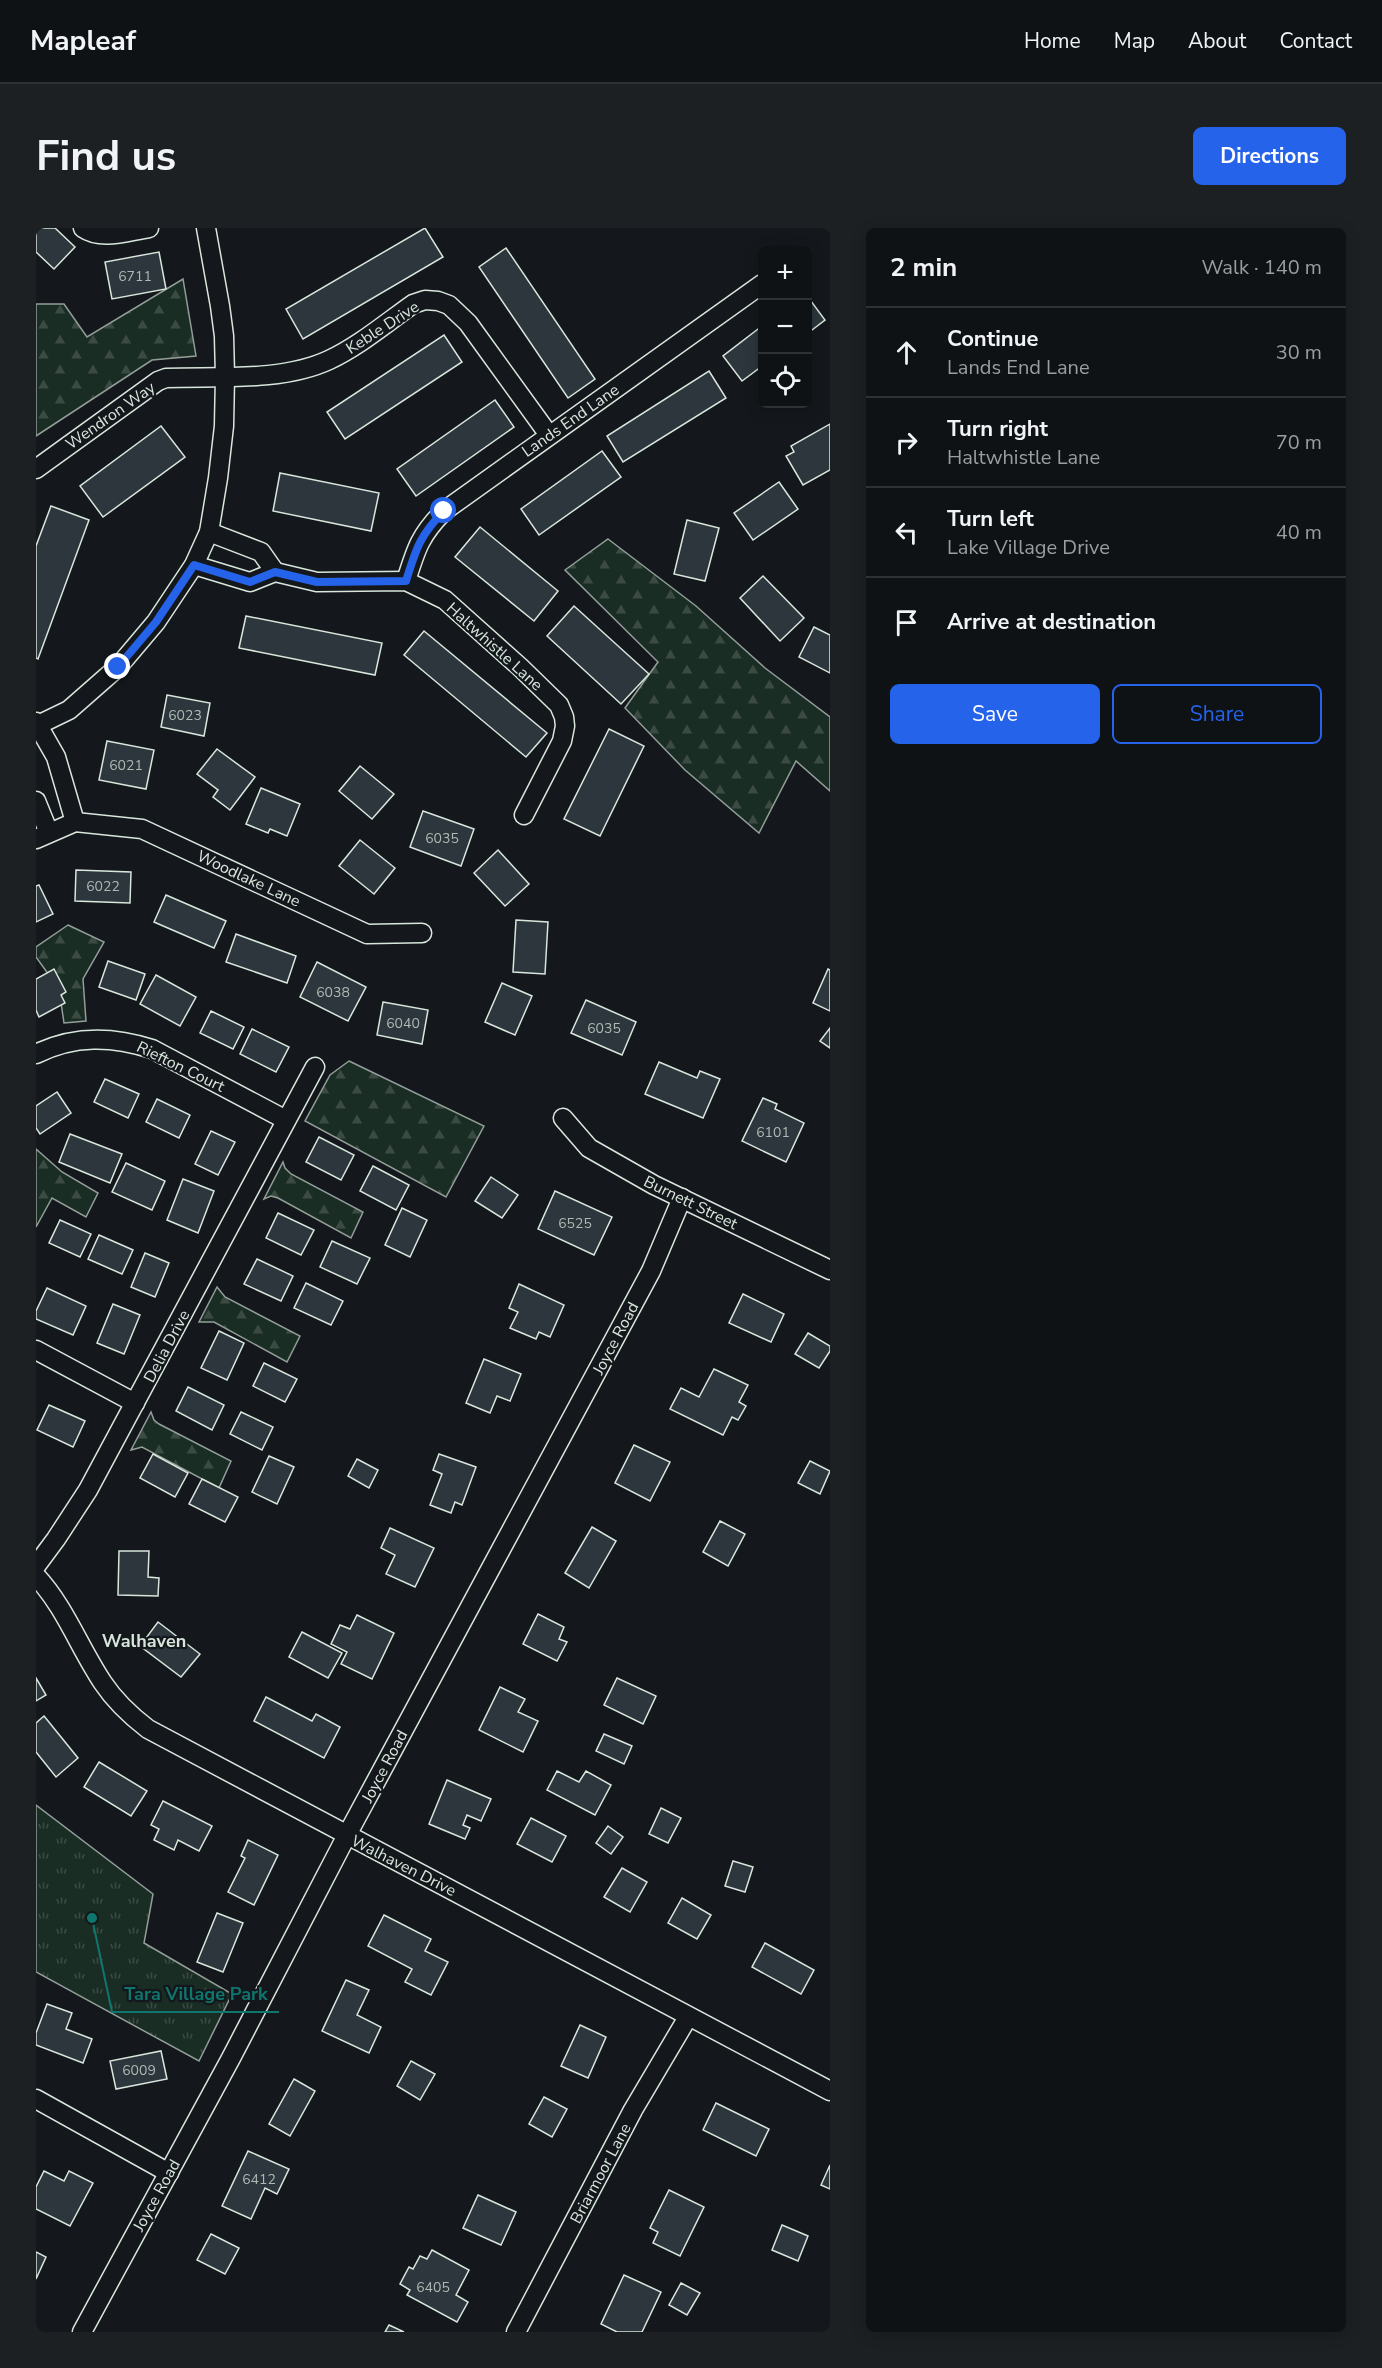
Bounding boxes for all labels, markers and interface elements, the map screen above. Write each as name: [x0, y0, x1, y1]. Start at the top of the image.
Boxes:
text: Mapleaf: [30, 22, 136, 60]
text: Home: [1024, 27, 1081, 55]
text: Map: [1114, 27, 1155, 55]
text: About: [1188, 27, 1246, 55]
text: Contact: [1279, 27, 1352, 55]
button: Directions: [1193, 127, 1346, 185]
text: Find us: [36, 128, 176, 185]
map controls: [758, 246, 812, 408]
button: +: [758, 246, 812, 300]
text: 2 min: [890, 250, 957, 285]
text: Walk · 140 m: [1202, 254, 1322, 281]
house number: 6711: [118, 267, 152, 286]
street label: Keble Drive: [342, 296, 423, 360]
button: −: [758, 300, 812, 354]
text: Continue: [947, 324, 1038, 354]
icon: ahead: [890, 336, 923, 369]
text: 30 m: [1276, 339, 1322, 366]
button: locate: [758, 354, 812, 408]
text: Lands End Lane: [947, 354, 1090, 381]
street label: Wendron Way: [61, 376, 160, 455]
street label: Lands End Lane: [518, 379, 624, 463]
text: Turn right: [947, 414, 1048, 444]
icon: right: [890, 426, 923, 459]
text: 70 m: [1276, 429, 1322, 456]
text: Haltwhistle Lane: [947, 444, 1100, 471]
route start: [430, 497, 456, 523]
text: Turn left: [947, 504, 1034, 534]
icon: left: [890, 516, 923, 549]
text: 40 m: [1276, 519, 1322, 546]
text: Lake Village Drive: [947, 534, 1110, 561]
street label: Haltwhistle Lane: [441, 598, 547, 696]
icon: arrive: [890, 606, 923, 639]
text: Arrive at destination: [947, 607, 1156, 637]
route end: [104, 653, 130, 679]
button: Save: [890, 684, 1100, 744]
button: Share: [1112, 684, 1322, 744]
house number: 6023: [168, 706, 202, 725]
house number: 6021: [109, 756, 143, 775]
house number: 6035: [425, 829, 459, 848]
street label: Woodlake Lane: [193, 845, 304, 913]
house number: 6022: [86, 877, 120, 896]
house number: 6038: [316, 983, 350, 1002]
house number: 6040: [386, 1014, 420, 1033]
house number: 6035: [587, 1019, 621, 1038]
street label: Riefton Court: [133, 1036, 229, 1098]
house number: 6101: [756, 1123, 790, 1142]
street label: Burnett Street: [640, 1171, 742, 1235]
house number: 6525: [558, 1214, 592, 1233]
street label: Joyce Road: [587, 1298, 644, 1379]
street label: Delia Drive: [139, 1306, 195, 1387]
district label: Walhaven: [102, 1629, 186, 1653]
street label: Joyce Road: [356, 1726, 413, 1807]
street label: Walhaven Drive: [347, 1830, 460, 1902]
callout: Tara Village Park: [112, 1976, 279, 2012]
text: Tara Village Park: [124, 1982, 268, 2006]
house number: 6009: [122, 2061, 156, 2080]
street label: Briarmoor Lane: [565, 2119, 637, 2227]
street label: Joyce Road: [128, 2156, 186, 2236]
house number: 6412: [242, 2170, 276, 2189]
house number: 6405: [416, 2278, 450, 2297]

